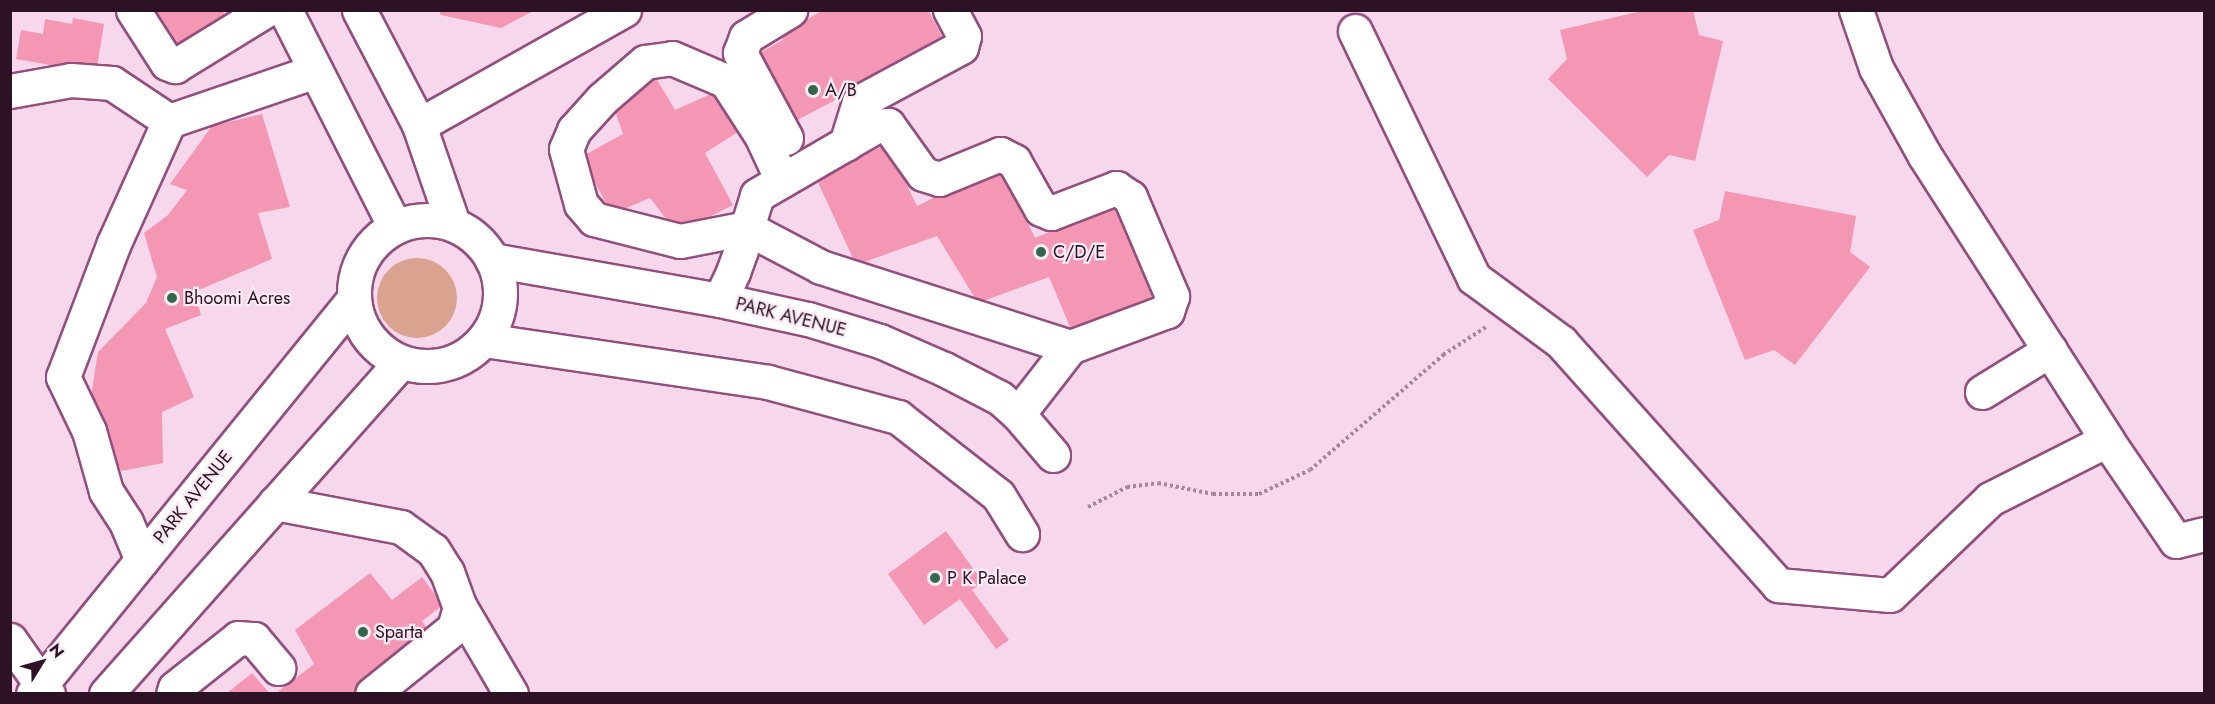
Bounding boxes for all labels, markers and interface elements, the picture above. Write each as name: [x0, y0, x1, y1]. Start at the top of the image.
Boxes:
place label: A/B: [825, 79, 857, 101]
marker: A/B: [806, 83, 820, 97]
place label: C/D/E: [1053, 241, 1105, 263]
marker: C/D/E: [1034, 245, 1048, 259]
place label: Bhoomi Acres: [184, 287, 290, 309]
marker: Bhoomi Acres: [165, 291, 179, 305]
street label: PARK AVENUE: [734, 293, 848, 341]
street label: PARK AVENUE: [149, 446, 237, 548]
place label: P K Palace: [947, 567, 1026, 589]
marker: P K Palace: [928, 571, 942, 585]
place label: Sparta: [375, 621, 423, 643]
marker: Sparta: [356, 625, 370, 639]
north arrow: [12, 632, 72, 692]
text: N: [44, 639, 70, 663]

